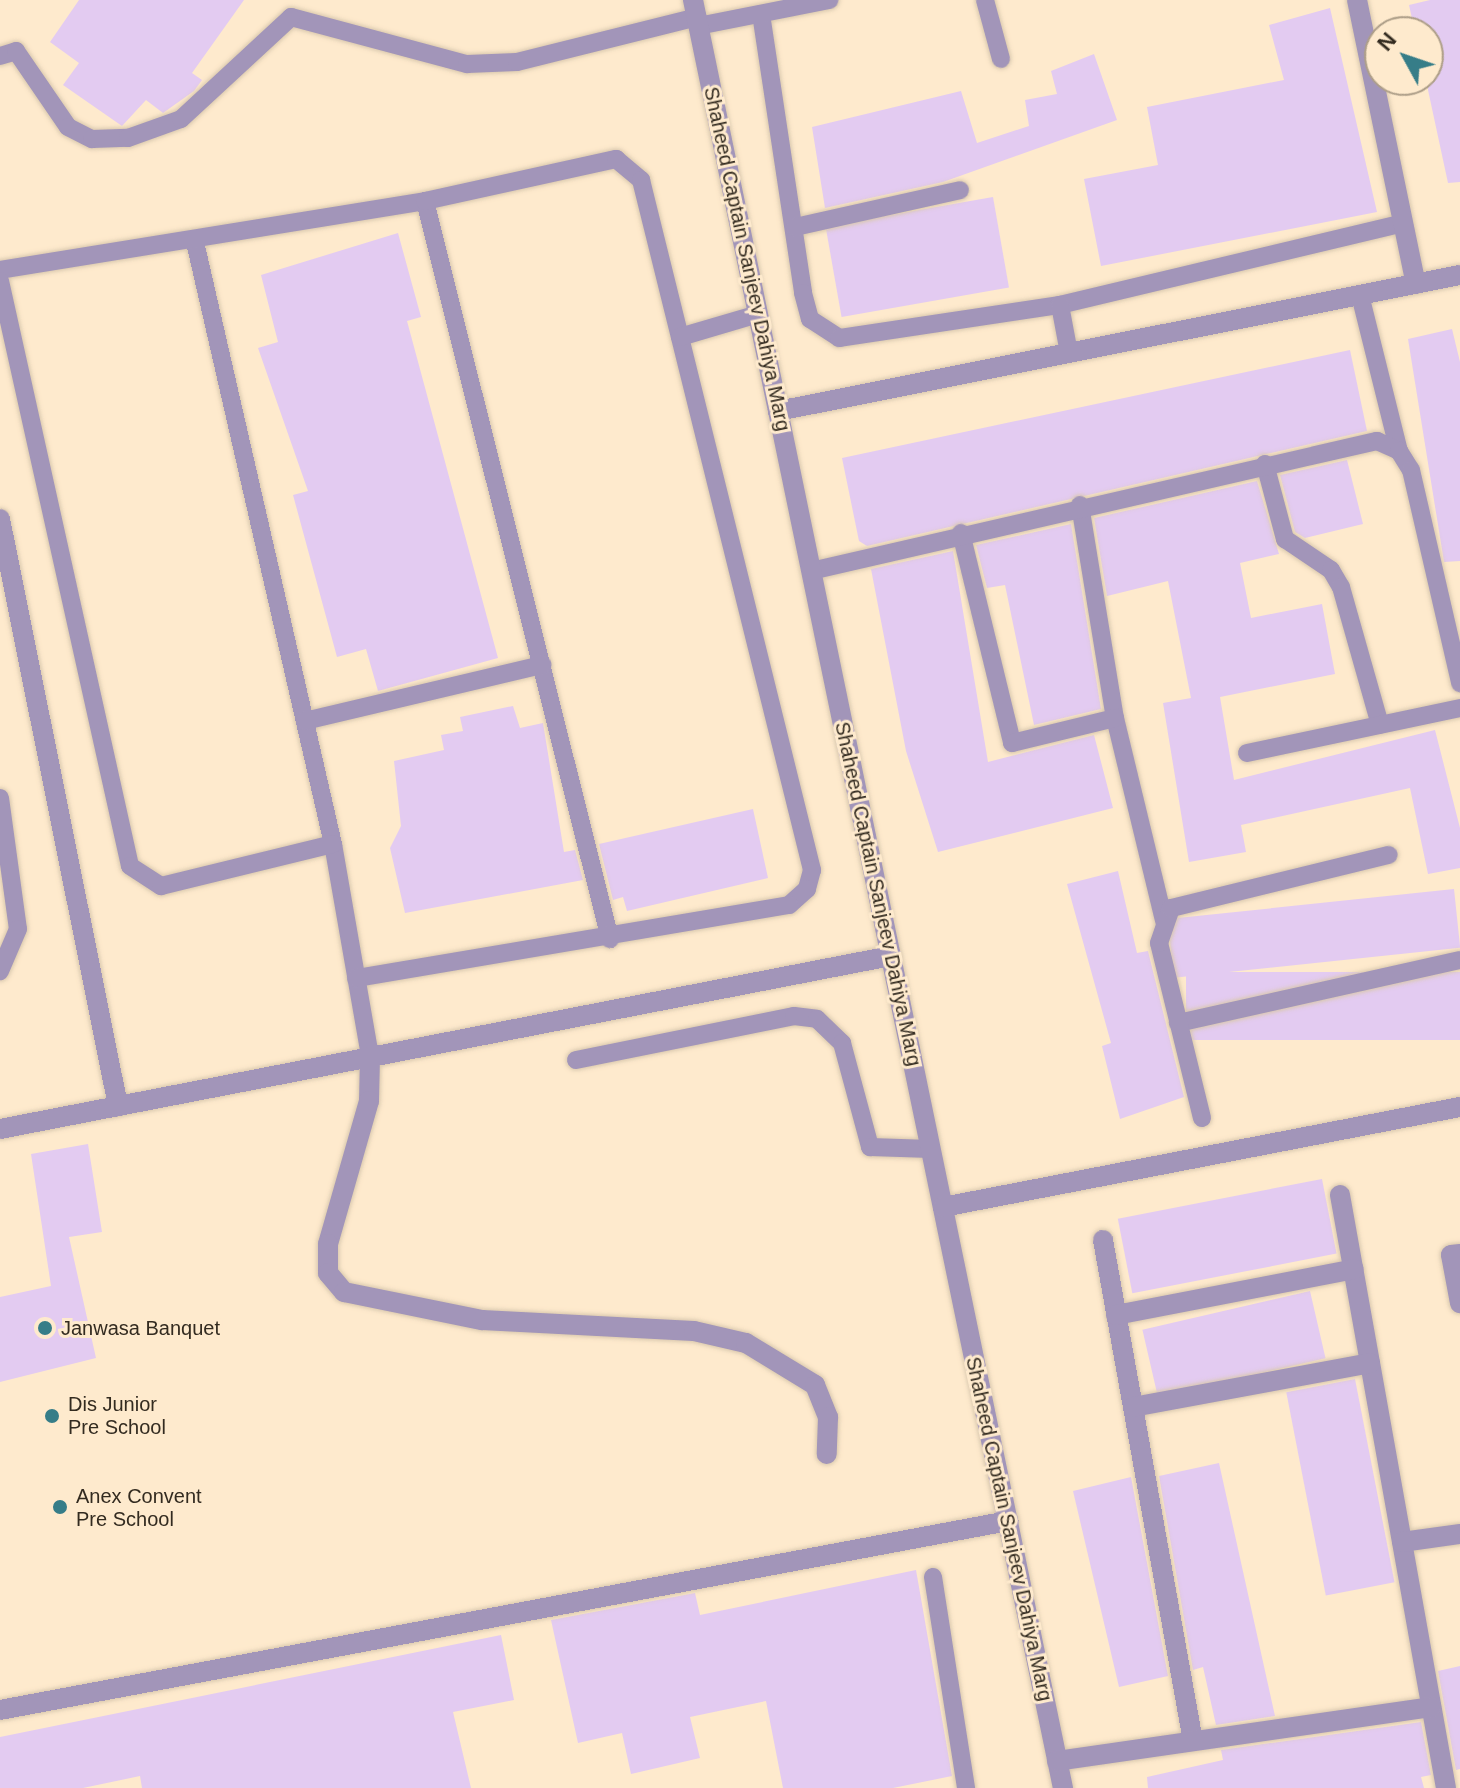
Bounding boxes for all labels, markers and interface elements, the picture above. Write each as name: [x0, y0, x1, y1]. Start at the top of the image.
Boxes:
north arrow: [1364, 16, 1444, 96]
text: N: [1372, 27, 1401, 56]
street label: Shaheed Captain Sanjeev Dahiya Marg: [699, 85, 795, 433]
street label: Shaheed Captain Sanjeev Dahiya Marg: [830, 720, 926, 1068]
place label: Janwasa Banquet: [61, 1316, 220, 1340]
marker: Janwasa Banquet: [36, 1319, 54, 1337]
street label: Shaheed Captain Sanjeev Dahiya Marg: [961, 1355, 1057, 1703]
place label: Dis Junior Pre School: [68, 1392, 166, 1439]
marker: Dis Junior Pre School: [43, 1407, 61, 1425]
place label: Anex Convent Pre School: [76, 1484, 202, 1531]
marker: Anex Convent Pre School: [51, 1498, 69, 1516]

